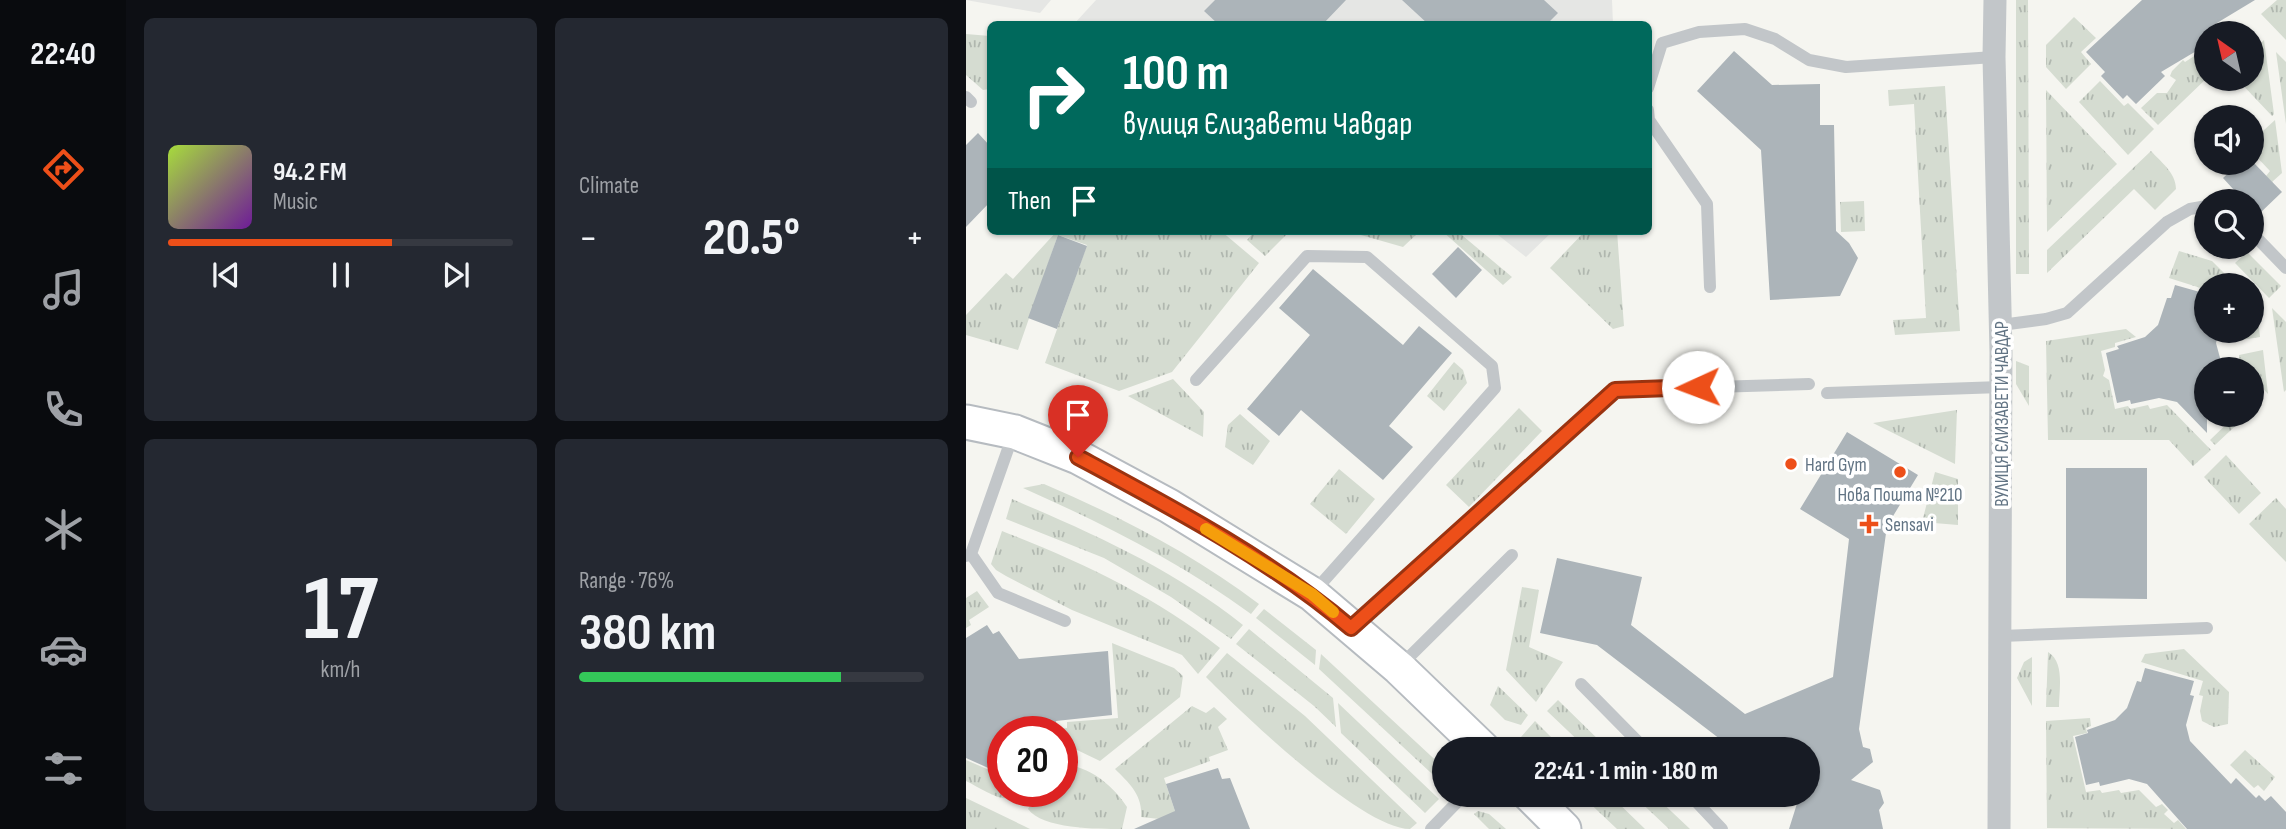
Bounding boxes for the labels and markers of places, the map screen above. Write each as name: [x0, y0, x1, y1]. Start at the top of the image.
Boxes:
pin: [1048, 385, 1108, 457]
place label: Hard Gym: [1805, 454, 1867, 477]
marker: Hard Gym: [1783, 456, 1799, 472]
marker: Нова Пошта №210: [1892, 464, 1908, 480]
place label: Нова Пошта №210: [1837, 484, 1963, 507]
marker: Sensavi: [1859, 514, 1879, 534]
place label: Sensavi: [1885, 514, 1934, 537]

